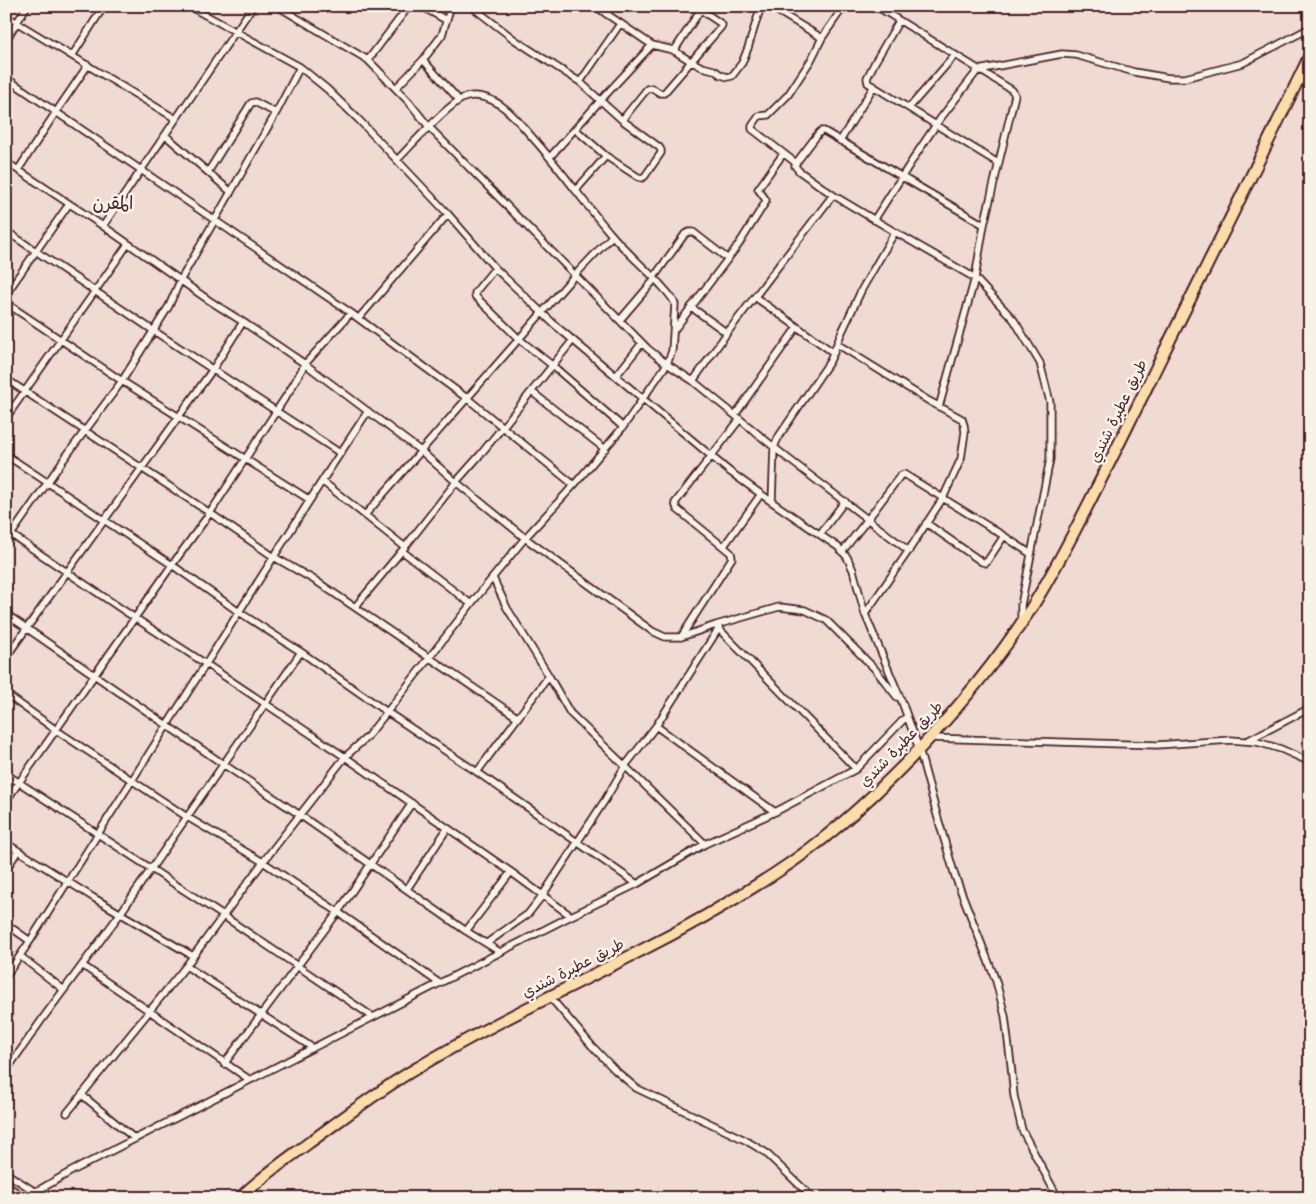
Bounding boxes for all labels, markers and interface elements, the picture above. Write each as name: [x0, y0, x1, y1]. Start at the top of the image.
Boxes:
district label: المقرن: [92, 191, 134, 215]
street label: طريق عطبرة شندي: [1084, 356, 1153, 466]
street label: طريق عطبرة شندي: [855, 697, 948, 792]
street label: طريق عطبرة شندي: [518, 934, 628, 1003]

